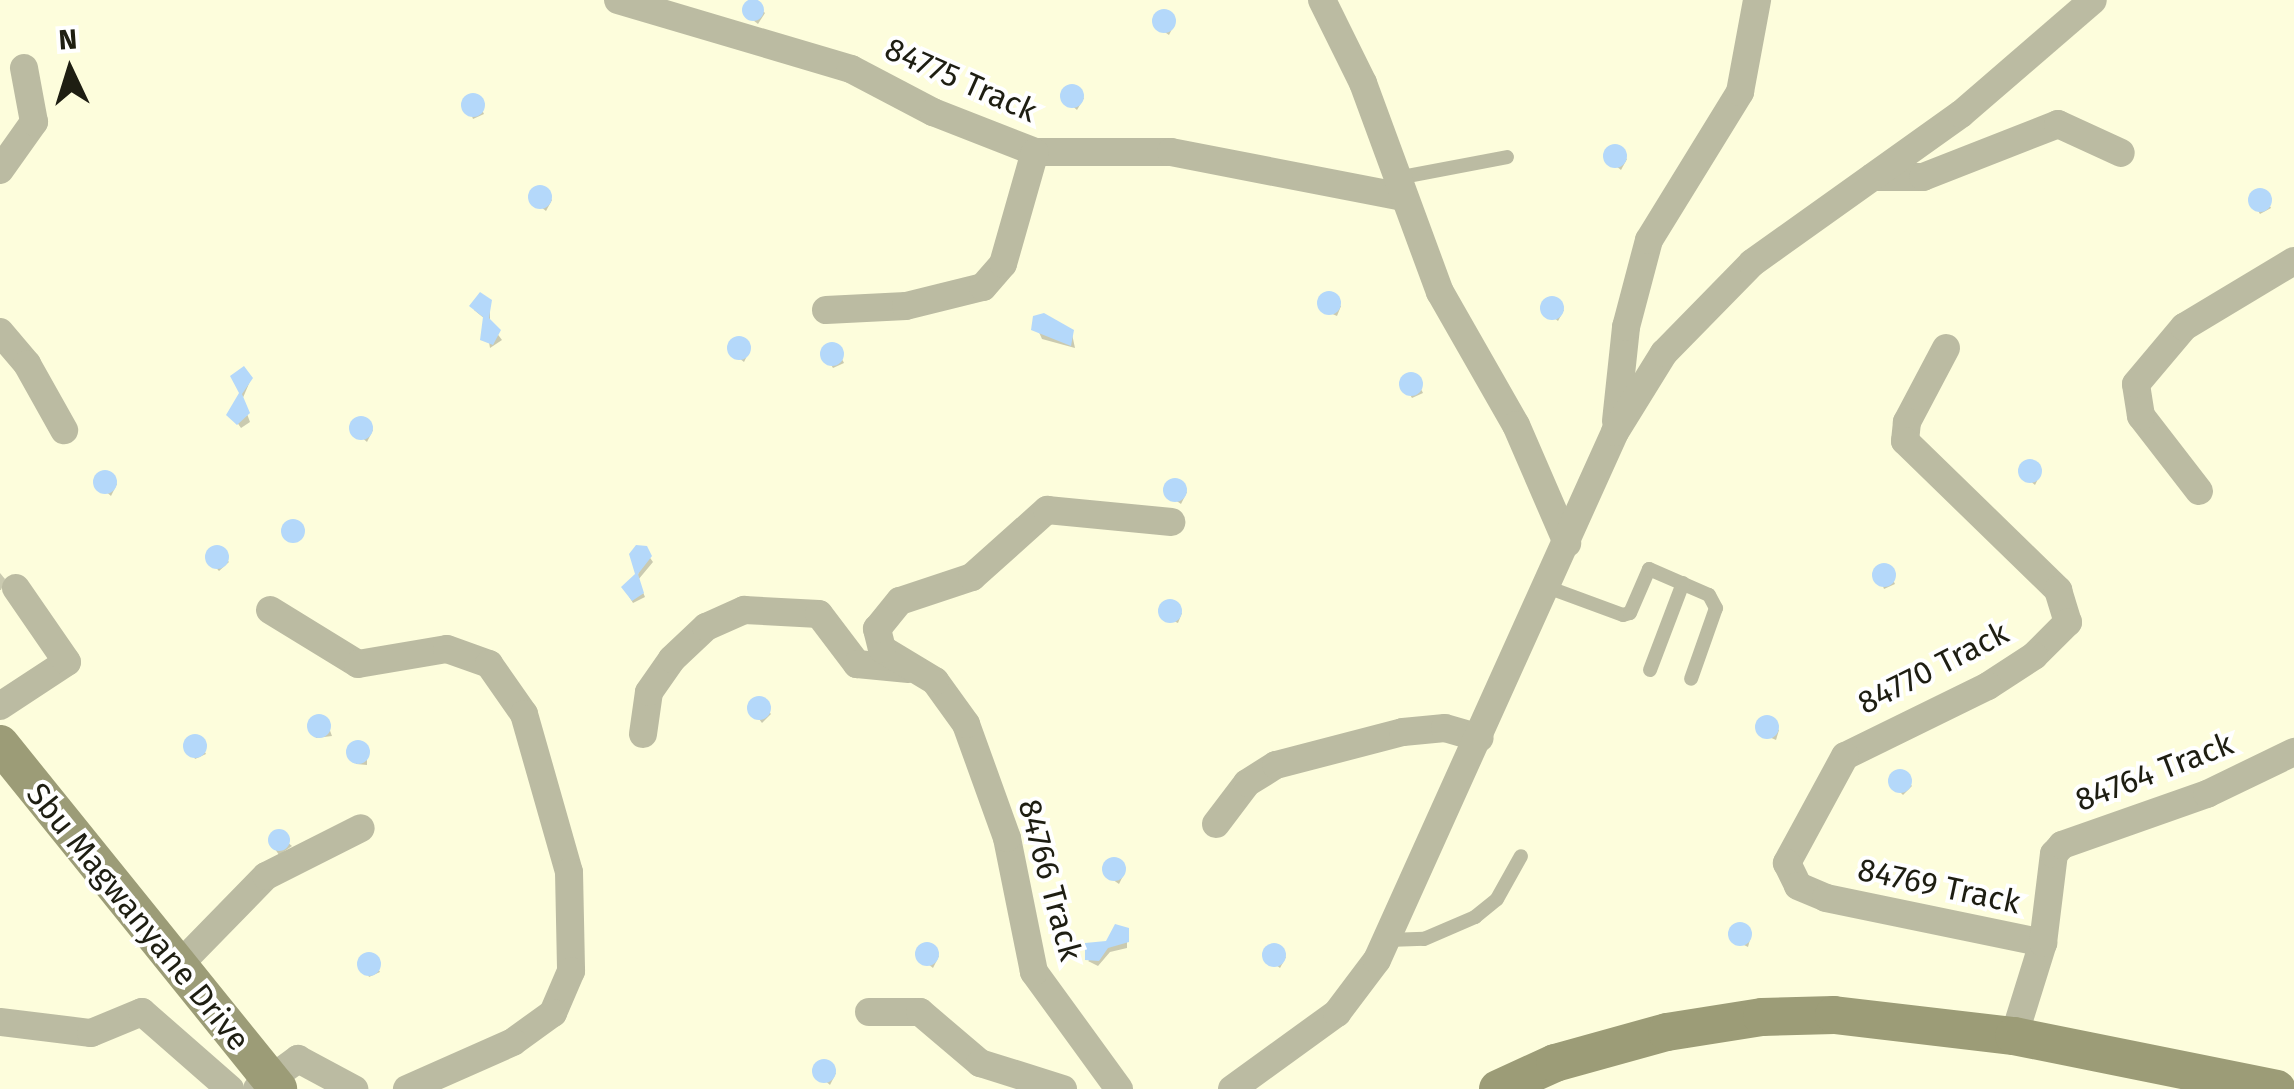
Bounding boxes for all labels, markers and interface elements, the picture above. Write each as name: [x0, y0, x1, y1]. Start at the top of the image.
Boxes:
north arrow: [20, 20, 120, 120]
text: N: [57, 22, 78, 57]
street label: 84775 Track: [879, 29, 1043, 131]
street label: 84770 Track: [1851, 614, 2015, 722]
street label: 84764 Track: [2070, 724, 2238, 820]
street label: Sbu Magwanyane Drive: [18, 776, 258, 1058]
street label: 84766 Track: [1010, 795, 1090, 965]
street label: 84769 Track: [1854, 850, 2024, 922]

